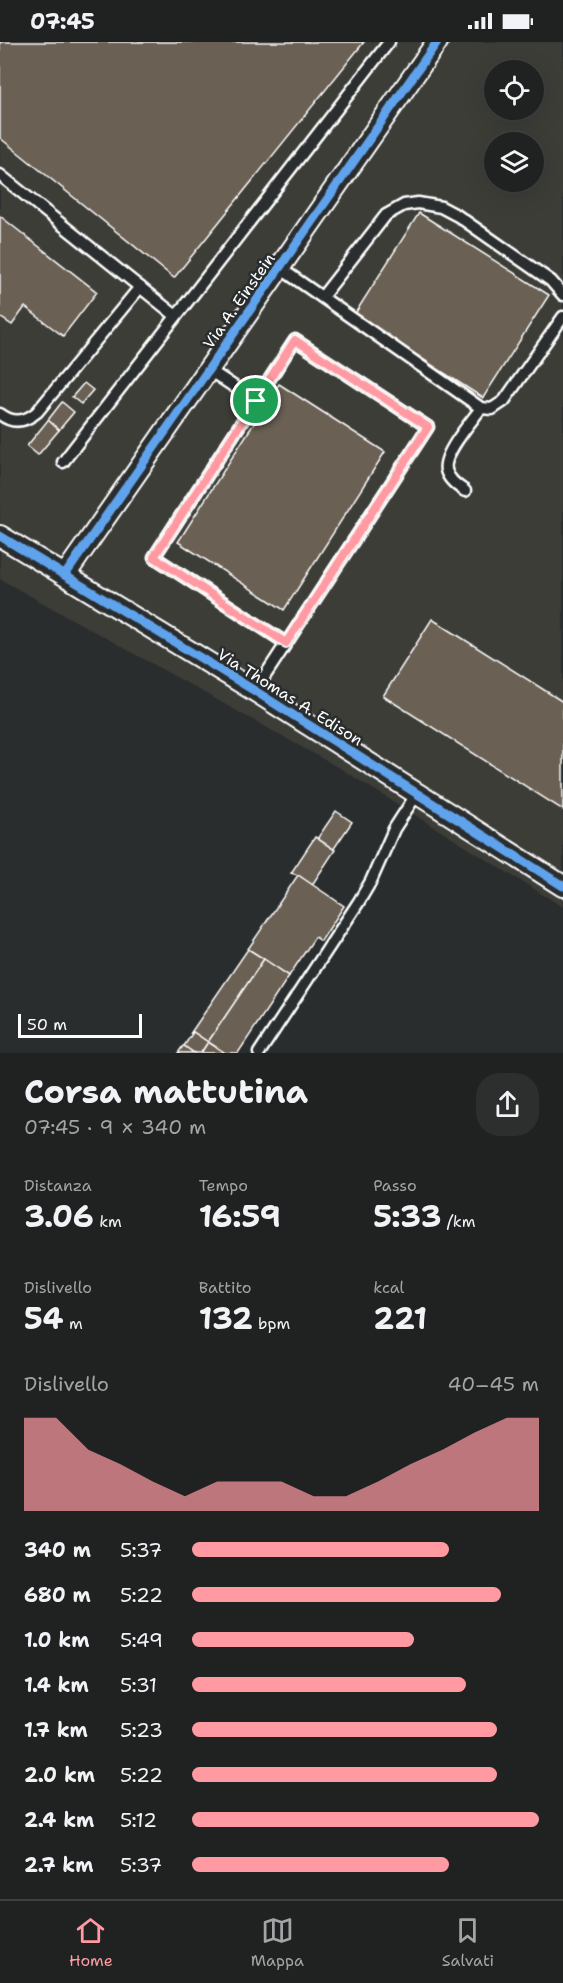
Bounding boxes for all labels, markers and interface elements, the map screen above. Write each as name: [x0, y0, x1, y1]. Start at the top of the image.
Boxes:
text: 07:45: [30, 7, 95, 36]
map controls: [484, 60, 544, 192]
button: locate: [484, 60, 544, 120]
button: layers: [484, 132, 544, 192]
street label: Via A. Einstein: [198, 249, 280, 353]
pin: [230, 375, 281, 426]
icon: arrive: [239, 384, 272, 417]
street label: Via Thomas A. Edison: [213, 644, 367, 750]
scale bar: [18, 1011, 142, 1038]
text: 50 m: [27, 1014, 67, 1035]
text: Corsa mattutina: [24, 1069, 308, 1114]
button: share: [476, 1073, 539, 1136]
text: 07:45 · 9 × 340 m: [24, 1114, 206, 1140]
text: Distanza: [24, 1175, 92, 1196]
text: Tempo: [199, 1175, 248, 1196]
text: Passo: [373, 1175, 417, 1196]
text: 3.06: [24, 1196, 94, 1237]
text: 16:59: [199, 1196, 281, 1237]
text: 5:33: [373, 1196, 441, 1237]
text: km: [94, 1211, 122, 1232]
text: /km: [441, 1211, 475, 1232]
text: Dislivello: [24, 1277, 92, 1298]
text: Battito: [199, 1277, 252, 1298]
text: kcal: [373, 1277, 404, 1298]
text: 54: [24, 1298, 64, 1339]
text: 132: [199, 1298, 253, 1339]
text: 221: [373, 1298, 427, 1339]
text: m: [64, 1313, 83, 1334]
text: bpm: [253, 1313, 290, 1334]
text: Dislivello: [24, 1371, 109, 1397]
text: 40–45 m: [447, 1371, 539, 1397]
text: 340 m: [24, 1537, 91, 1563]
text: 5:37: [120, 1537, 162, 1563]
text: 680 m: [24, 1582, 91, 1608]
text: 5:22: [120, 1582, 163, 1608]
text: 1.0 km: [24, 1627, 89, 1653]
text: 5:49: [120, 1627, 163, 1653]
text: 1.4 km: [24, 1672, 89, 1698]
text: 5:31: [120, 1672, 157, 1698]
text: 1.7 km: [24, 1717, 88, 1743]
text: 5:23: [120, 1717, 163, 1743]
text: 2.0 km: [24, 1762, 95, 1788]
text: 5:22: [120, 1762, 163, 1788]
text: 2.4 km: [24, 1807, 94, 1833]
text: 5:12: [120, 1807, 157, 1833]
text: 2.7 km: [24, 1852, 93, 1878]
text: 5:37: [120, 1852, 162, 1878]
tab: Home: [69, 1914, 113, 1971]
tab: Mappa: [251, 1914, 304, 1971]
tab: Salvati: [442, 1914, 494, 1971]

